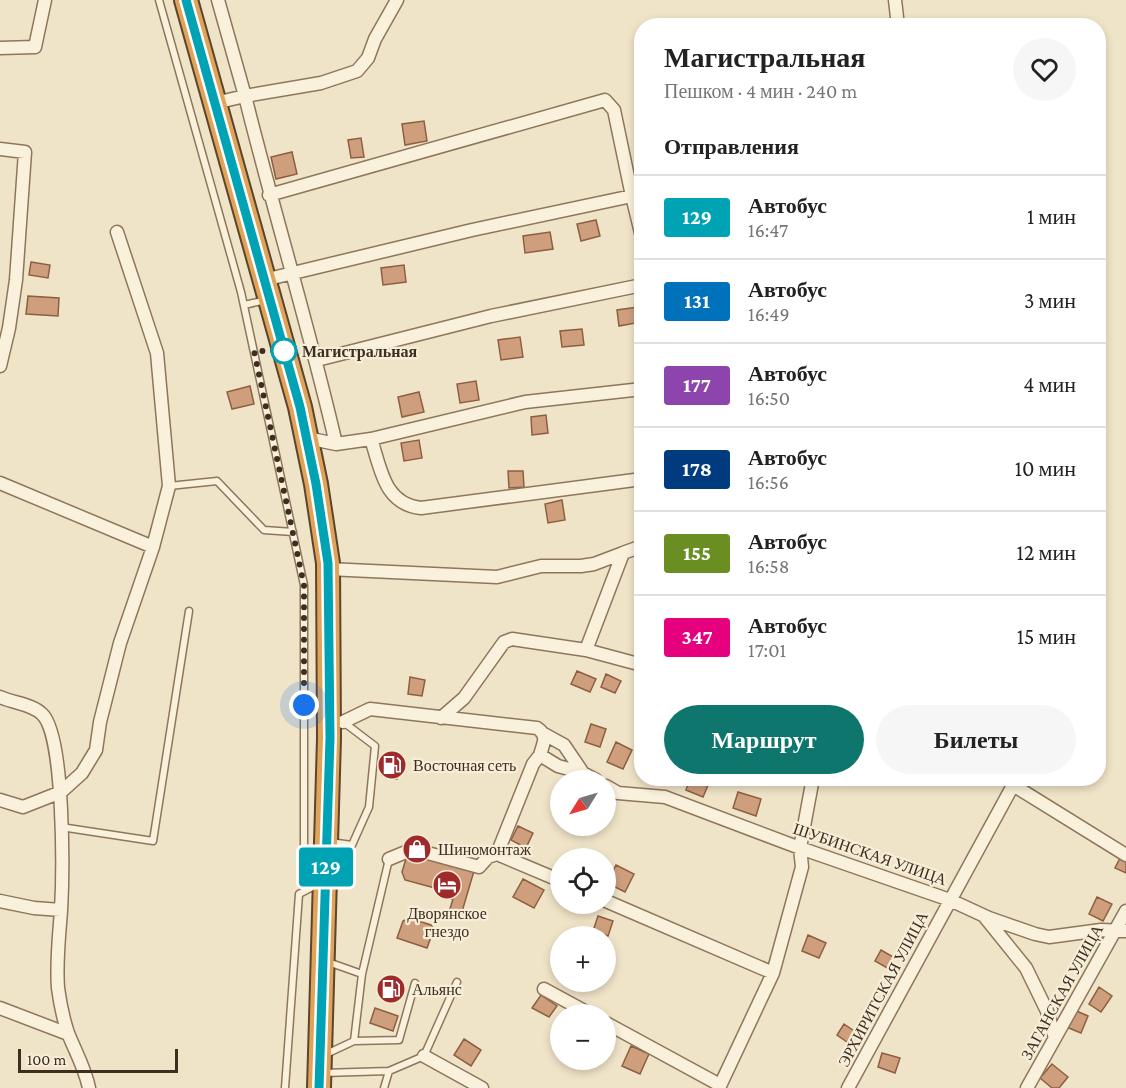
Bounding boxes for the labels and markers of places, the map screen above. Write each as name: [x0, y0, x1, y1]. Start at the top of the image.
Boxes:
marker: Магистральная: [271, 338, 297, 364]
place label: Магистральная: [302, 343, 417, 361]
fuel station icon: Восточная сеть: [376, 749, 408, 781]
place label: Восточная сеть: [413, 757, 516, 774]
shop icon: Шиномонтаж: [401, 833, 433, 865]
place label: Шиномонтаж: [438, 841, 532, 858]
hotel icon: Дворянское гнездо: [431, 869, 463, 901]
place label: Дворянское гнездо: [407, 905, 487, 941]
fuel station icon: Альянс: [375, 973, 407, 1005]
place label: Альянс: [412, 981, 462, 998]

